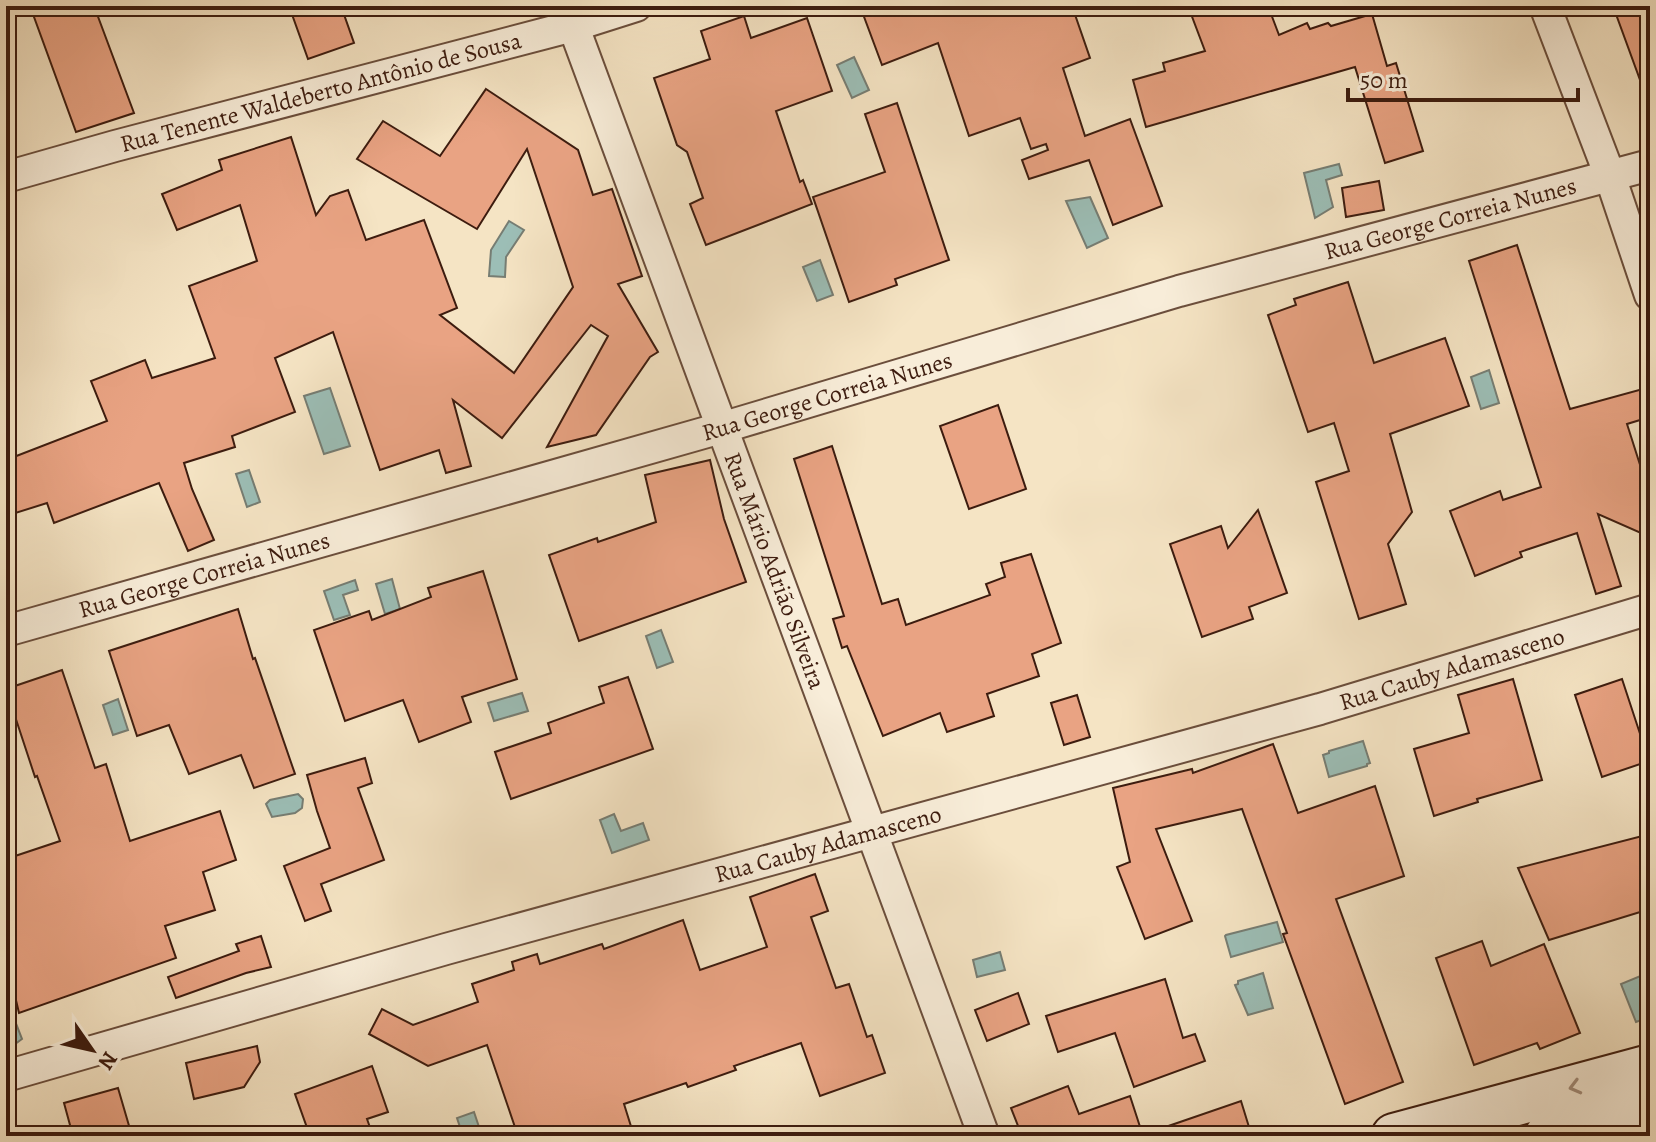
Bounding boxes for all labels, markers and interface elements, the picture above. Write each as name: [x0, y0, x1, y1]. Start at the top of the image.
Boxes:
street label: Rua Tenente Waldeberto Antônio de Sousa: [117, 24, 526, 160]
scale bar: [1348, 52, 1578, 102]
text: 50 m: [1360, 64, 1408, 96]
street label: Rua George Correia Nunes: [1320, 169, 1580, 267]
street label: Rua George Correia Nunes: [698, 344, 956, 449]
street label: Rua Mário Adrião Silveira: [716, 448, 834, 694]
street label: Rua George Correia Nunes: [75, 524, 334, 626]
street label: Rua Cauby Adamasceno: [1335, 620, 1568, 718]
street label: Rua Cauby Adamasceno: [711, 798, 945, 890]
north arrow: [52, 1010, 132, 1090]
text: N: [91, 1046, 125, 1076]
one-way arrow: [1568, 1078, 1582, 1094]

